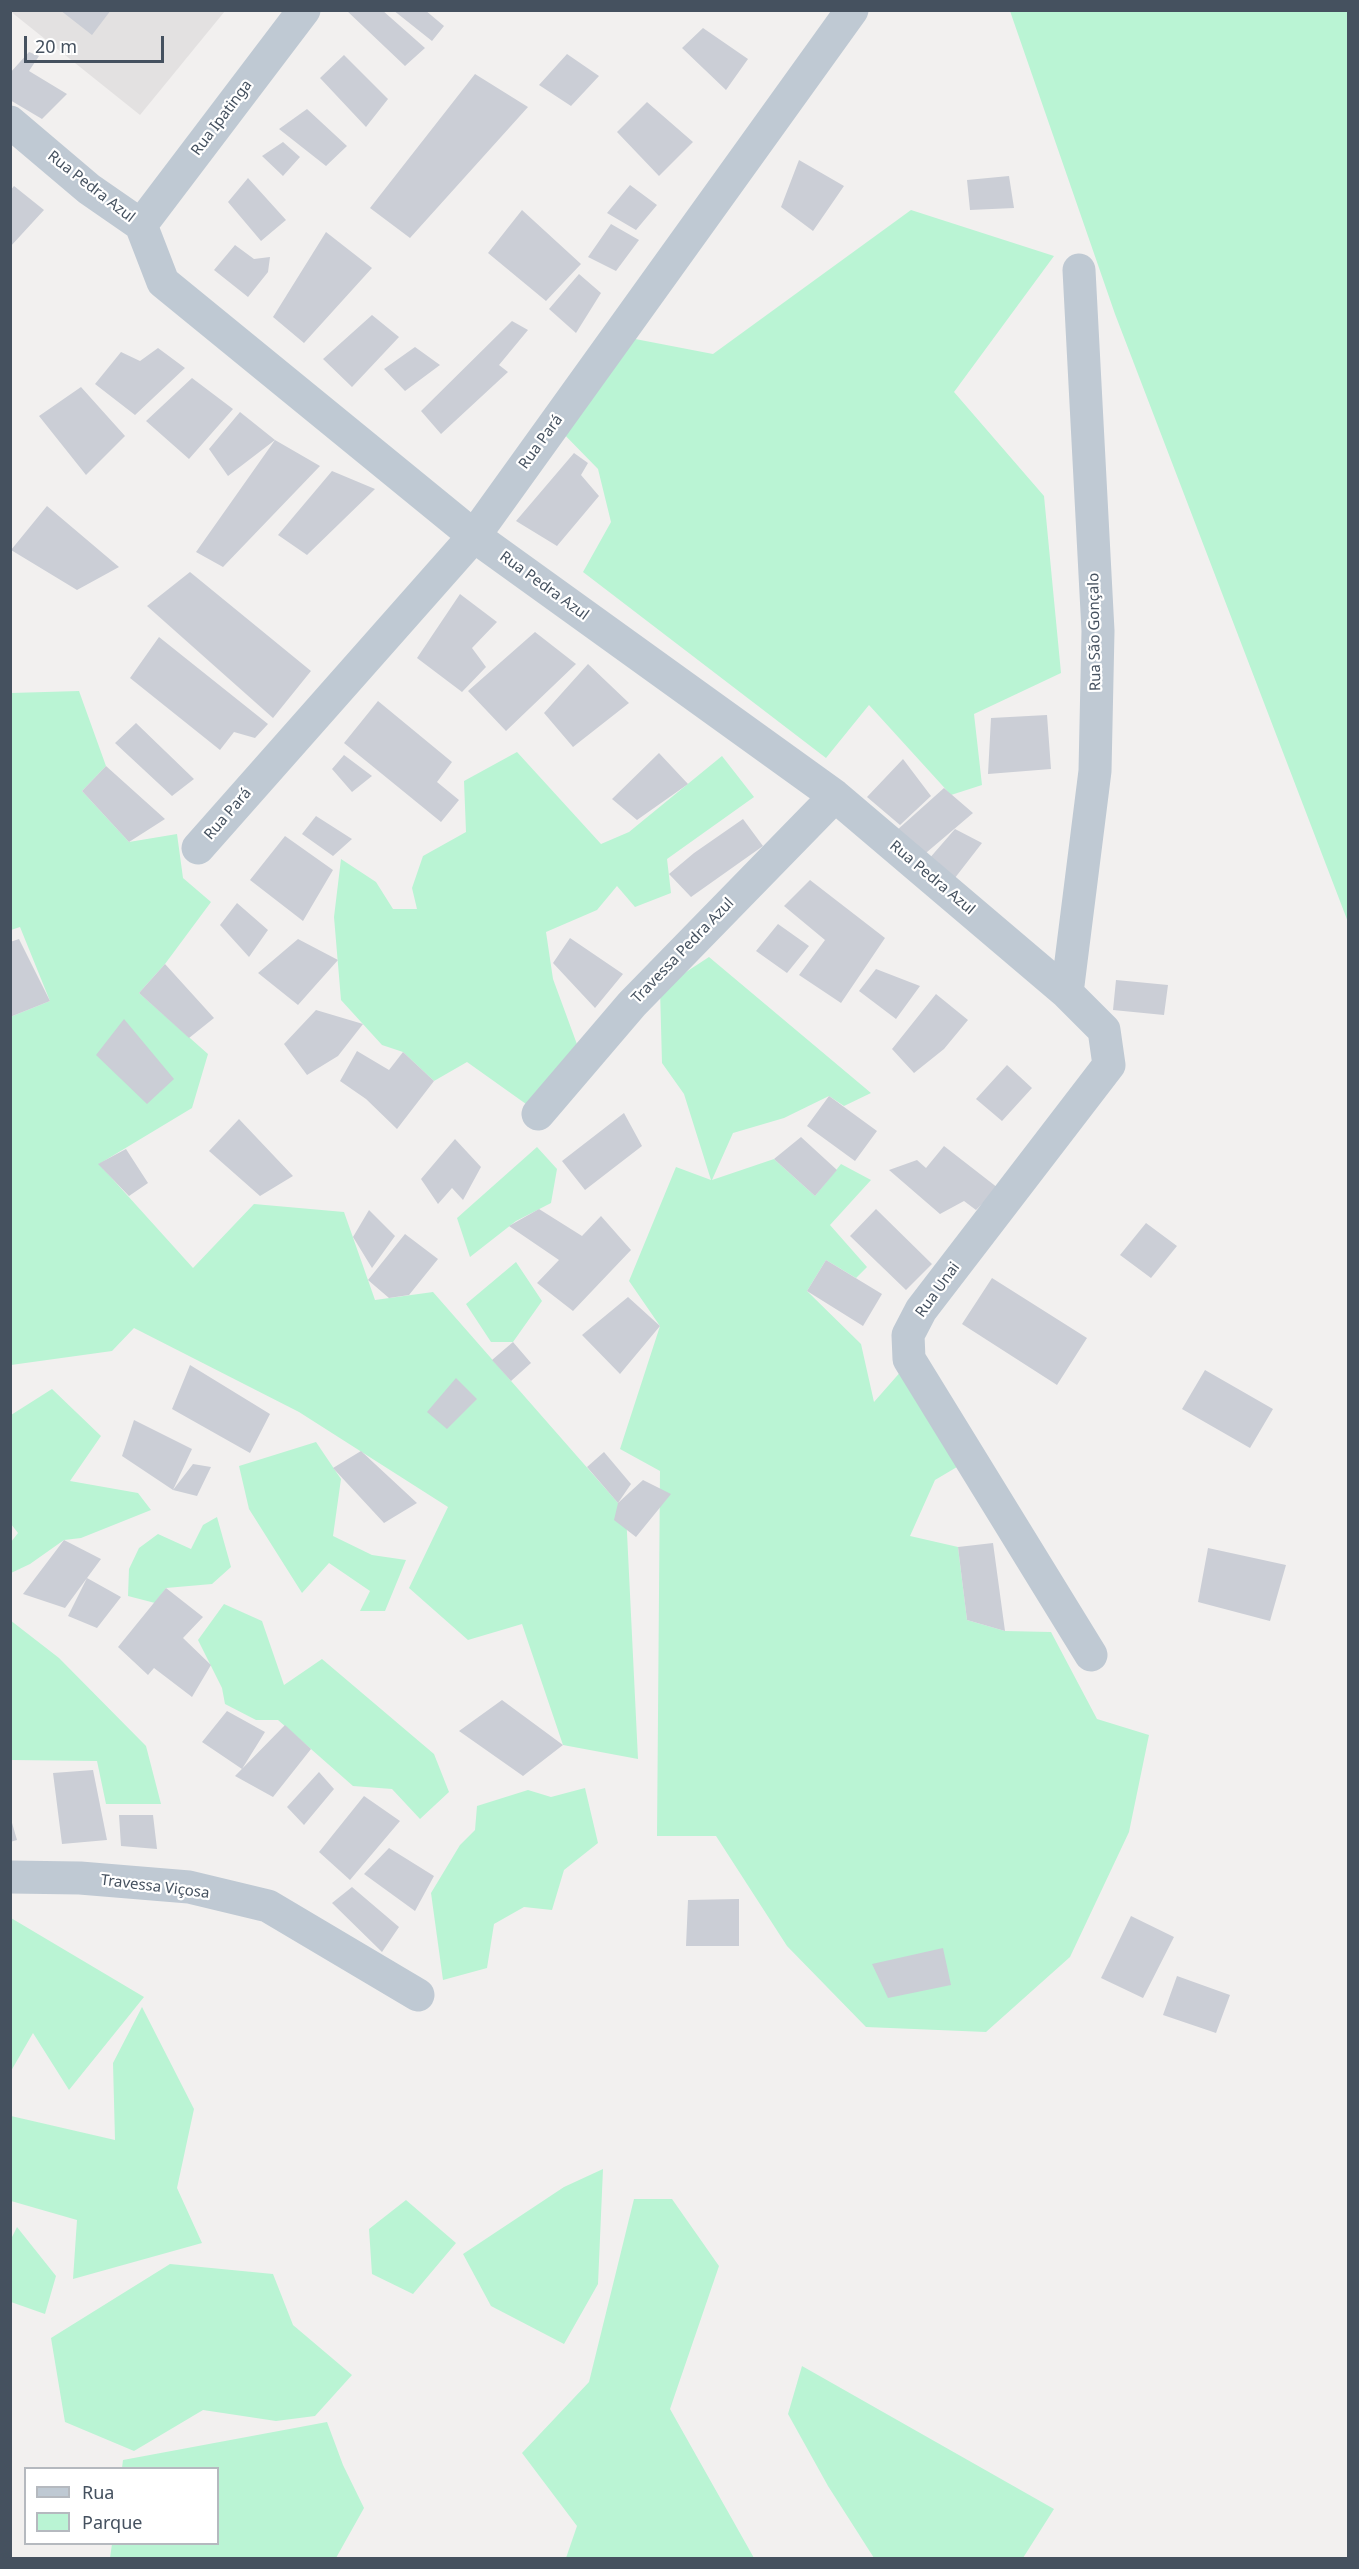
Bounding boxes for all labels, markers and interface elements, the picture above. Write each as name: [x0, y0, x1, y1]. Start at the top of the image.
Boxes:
scale bar: [27, 24, 166, 62]
text: 20 m: [35, 34, 77, 58]
street label: Rua Ipatinga: [188, 77, 256, 159]
street label: Rua Pedra Azul: [44, 147, 138, 227]
street label: Rua Pará: [515, 411, 567, 473]
street label: Rua Pedra Azul: [496, 548, 592, 624]
street label: Rua São Gonçalo: [1085, 573, 1105, 691]
street label: Rua Pará: [201, 784, 255, 844]
street label: Rua Pedra Azul: [886, 837, 978, 919]
street label: Travessa Pedra Azul: [628, 895, 738, 1007]
street label: Rua Unai: [912, 1259, 964, 1321]
street label: Travessa Viçosa: [100, 1871, 210, 1903]
legend: [24, 2467, 219, 2545]
text: Rua: [82, 2480, 114, 2504]
text: Parque: [82, 2510, 142, 2534]

